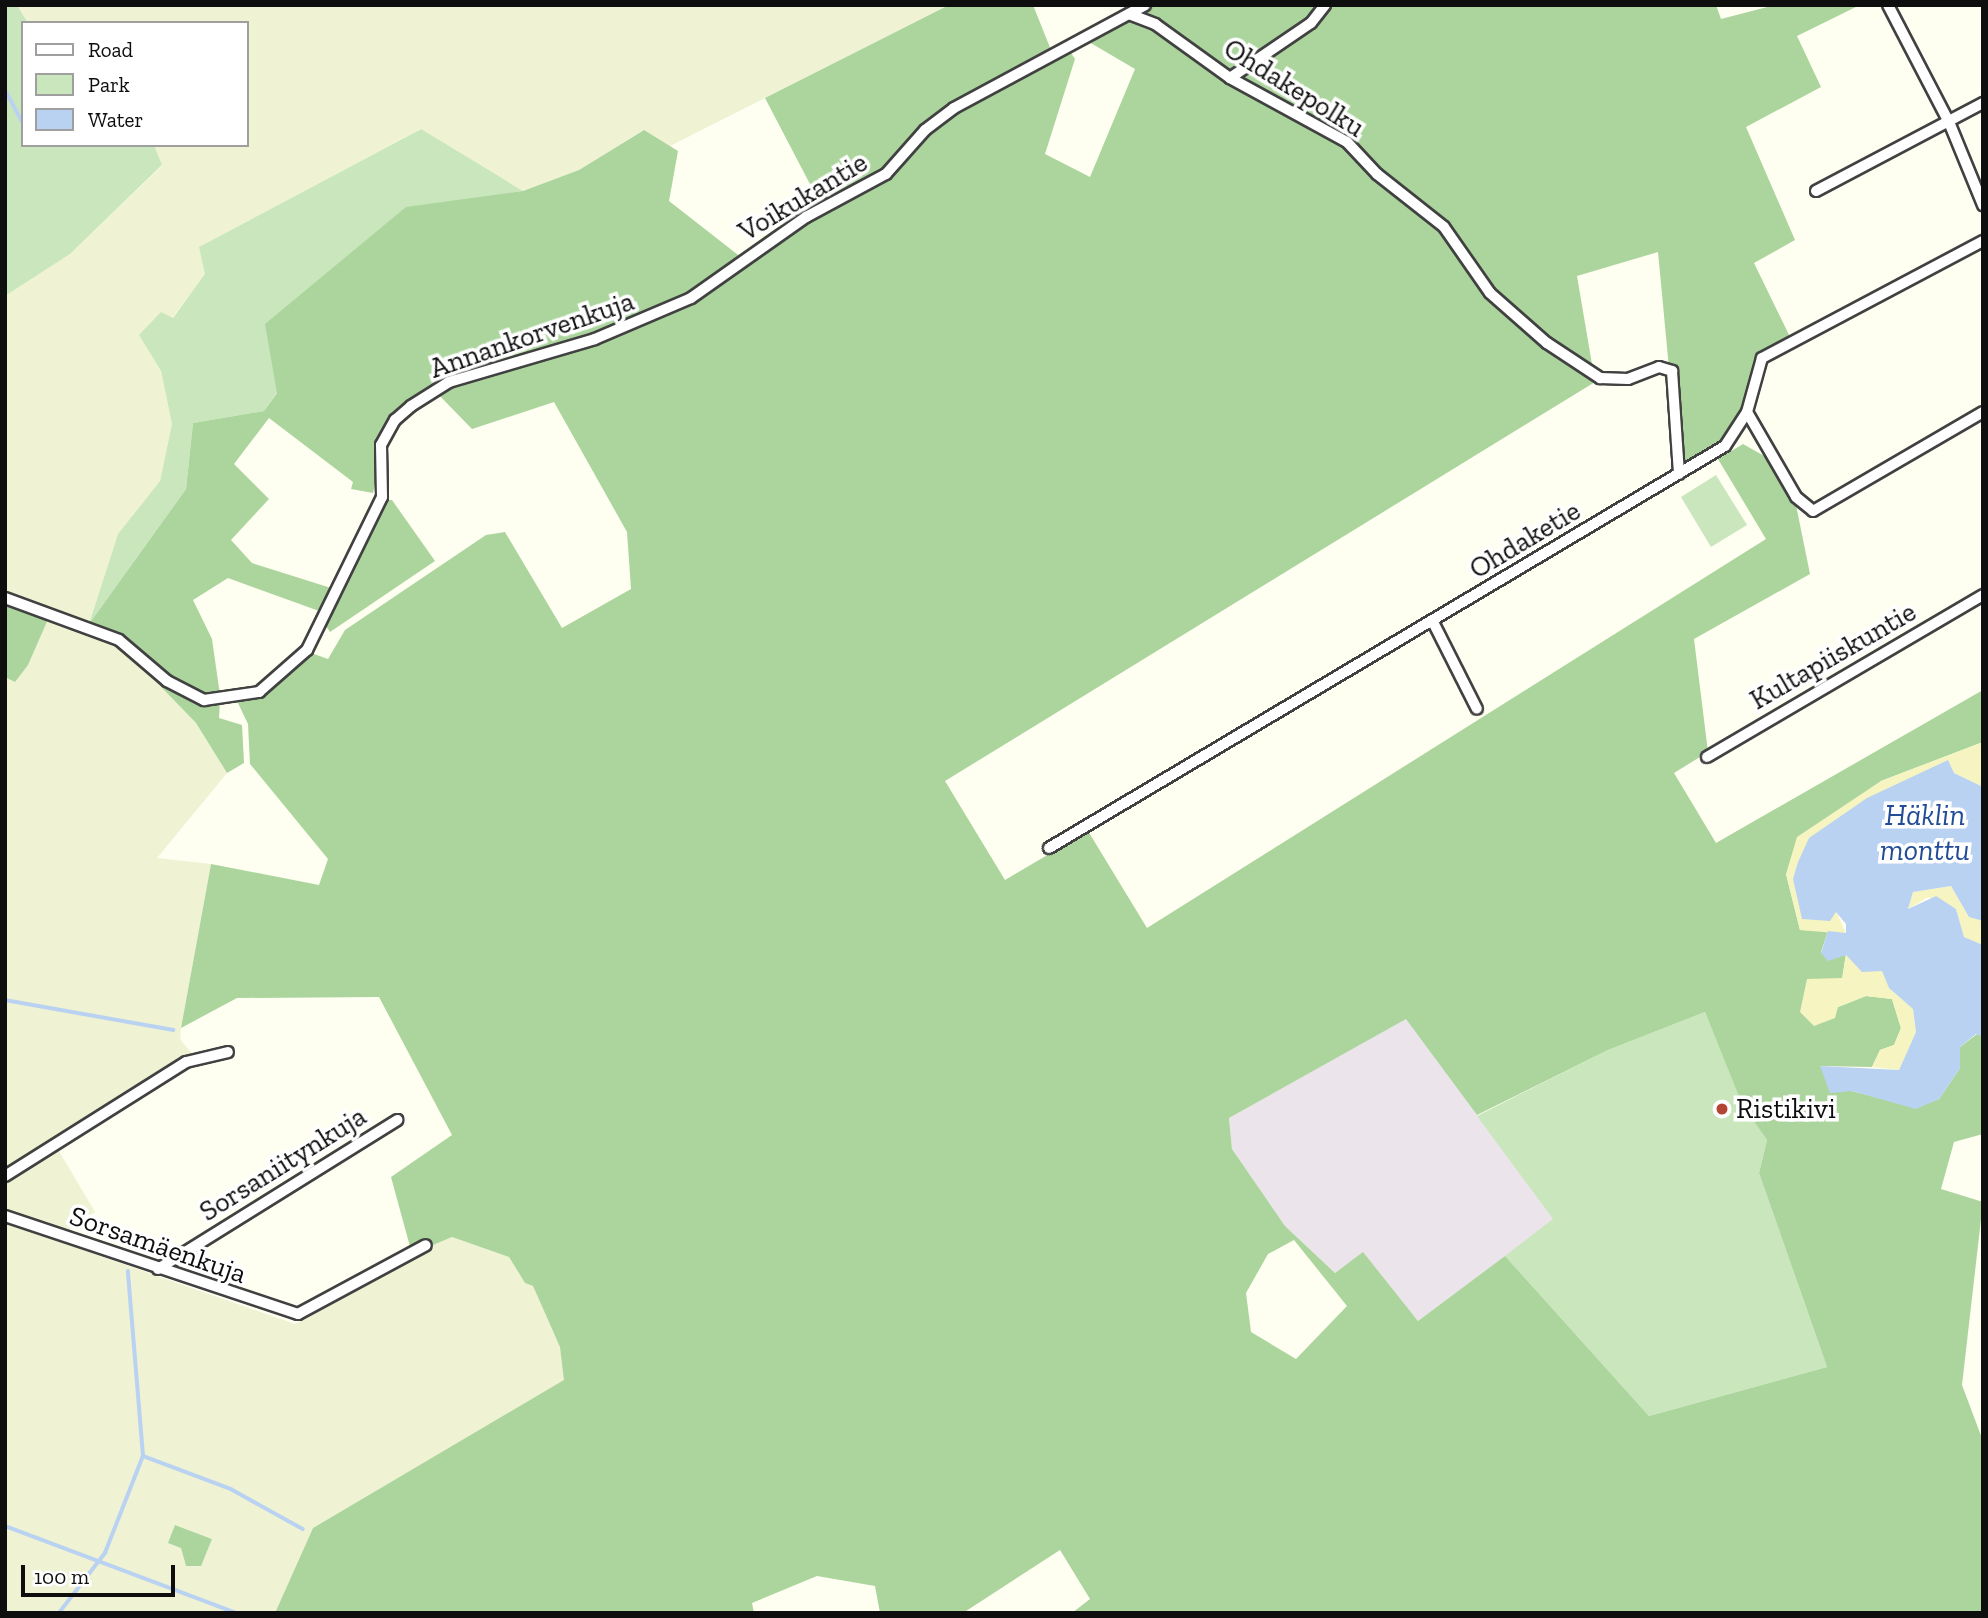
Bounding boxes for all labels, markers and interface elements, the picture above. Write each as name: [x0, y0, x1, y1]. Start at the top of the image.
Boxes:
legend: [21, 21, 248, 147]
street label: Ohdakepolku: [1218, 32, 1370, 144]
text: Road: [88, 37, 133, 62]
text: Park: [88, 72, 130, 97]
text: Water: [88, 107, 143, 132]
street label: Voikukantie: [733, 145, 873, 249]
street label: Annankorvenkuja: [425, 284, 639, 386]
street label: Ohdaketie: [1464, 494, 1586, 586]
street label: Kultapiiskuntie: [1744, 595, 1922, 717]
water label: Häklin monttu: [1880, 797, 1970, 868]
place label: Ristikivi: [1736, 1092, 1836, 1126]
street label: Sorsaniitynkuja: [193, 1099, 373, 1229]
marker: Ristikivi: [1714, 1101, 1730, 1117]
street label: Sorsamäenkuja: [65, 1199, 251, 1291]
scale bar: [24, 1552, 178, 1596]
text: 100 m: [34, 1564, 89, 1589]

